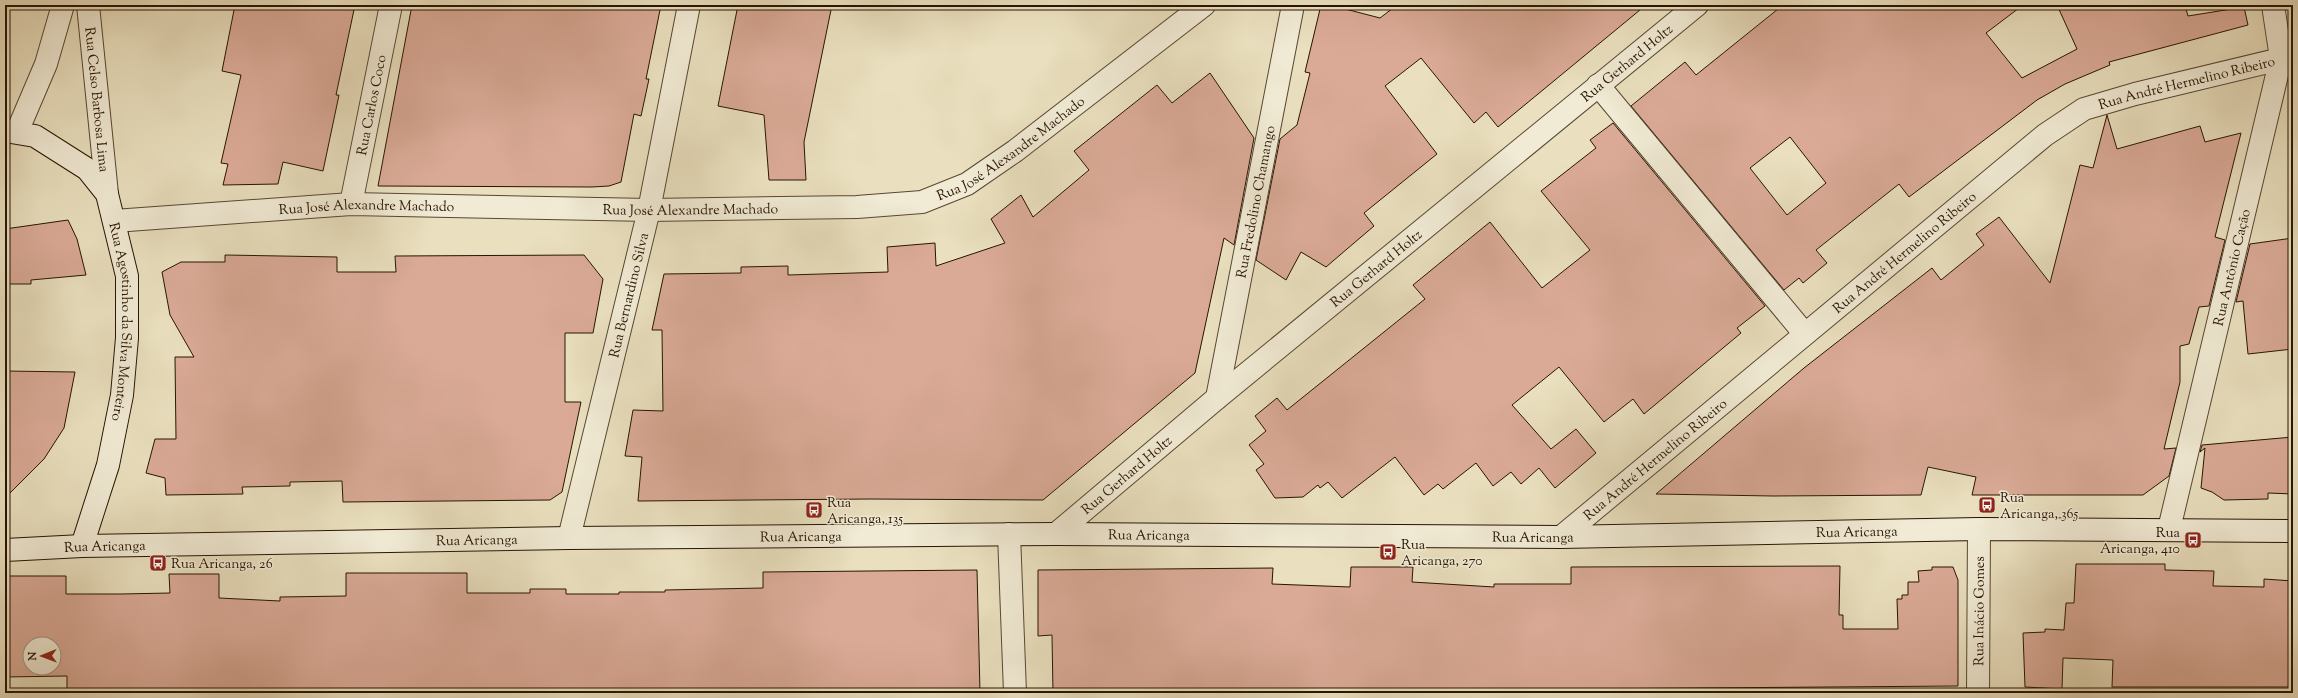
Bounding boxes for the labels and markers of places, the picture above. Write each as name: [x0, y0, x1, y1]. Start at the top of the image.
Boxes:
place label: Rua Aricanga, 365: [2000, 489, 2078, 525]
place label: Rua Aricanga, 135: [827, 494, 903, 530]
bus stop icon: Rua Aricanga, 365: [1977, 495, 1997, 515]
bus stop icon: Rua Aricanga, 135: [804, 500, 824, 520]
place label: Rua Aricanga, 410: [2100, 524, 2181, 560]
bus stop icon: Rua Aricanga, 410: [2183, 530, 2203, 550]
place label: Rua Aricanga, 270: [1401, 536, 1483, 572]
bus stop icon: Rua Aricanga, 270: [1378, 542, 1398, 562]
bus stop icon: Rua Aricanga, 26: [148, 553, 168, 573]
place label: Rua Aricanga, 26: [171, 555, 273, 575]

